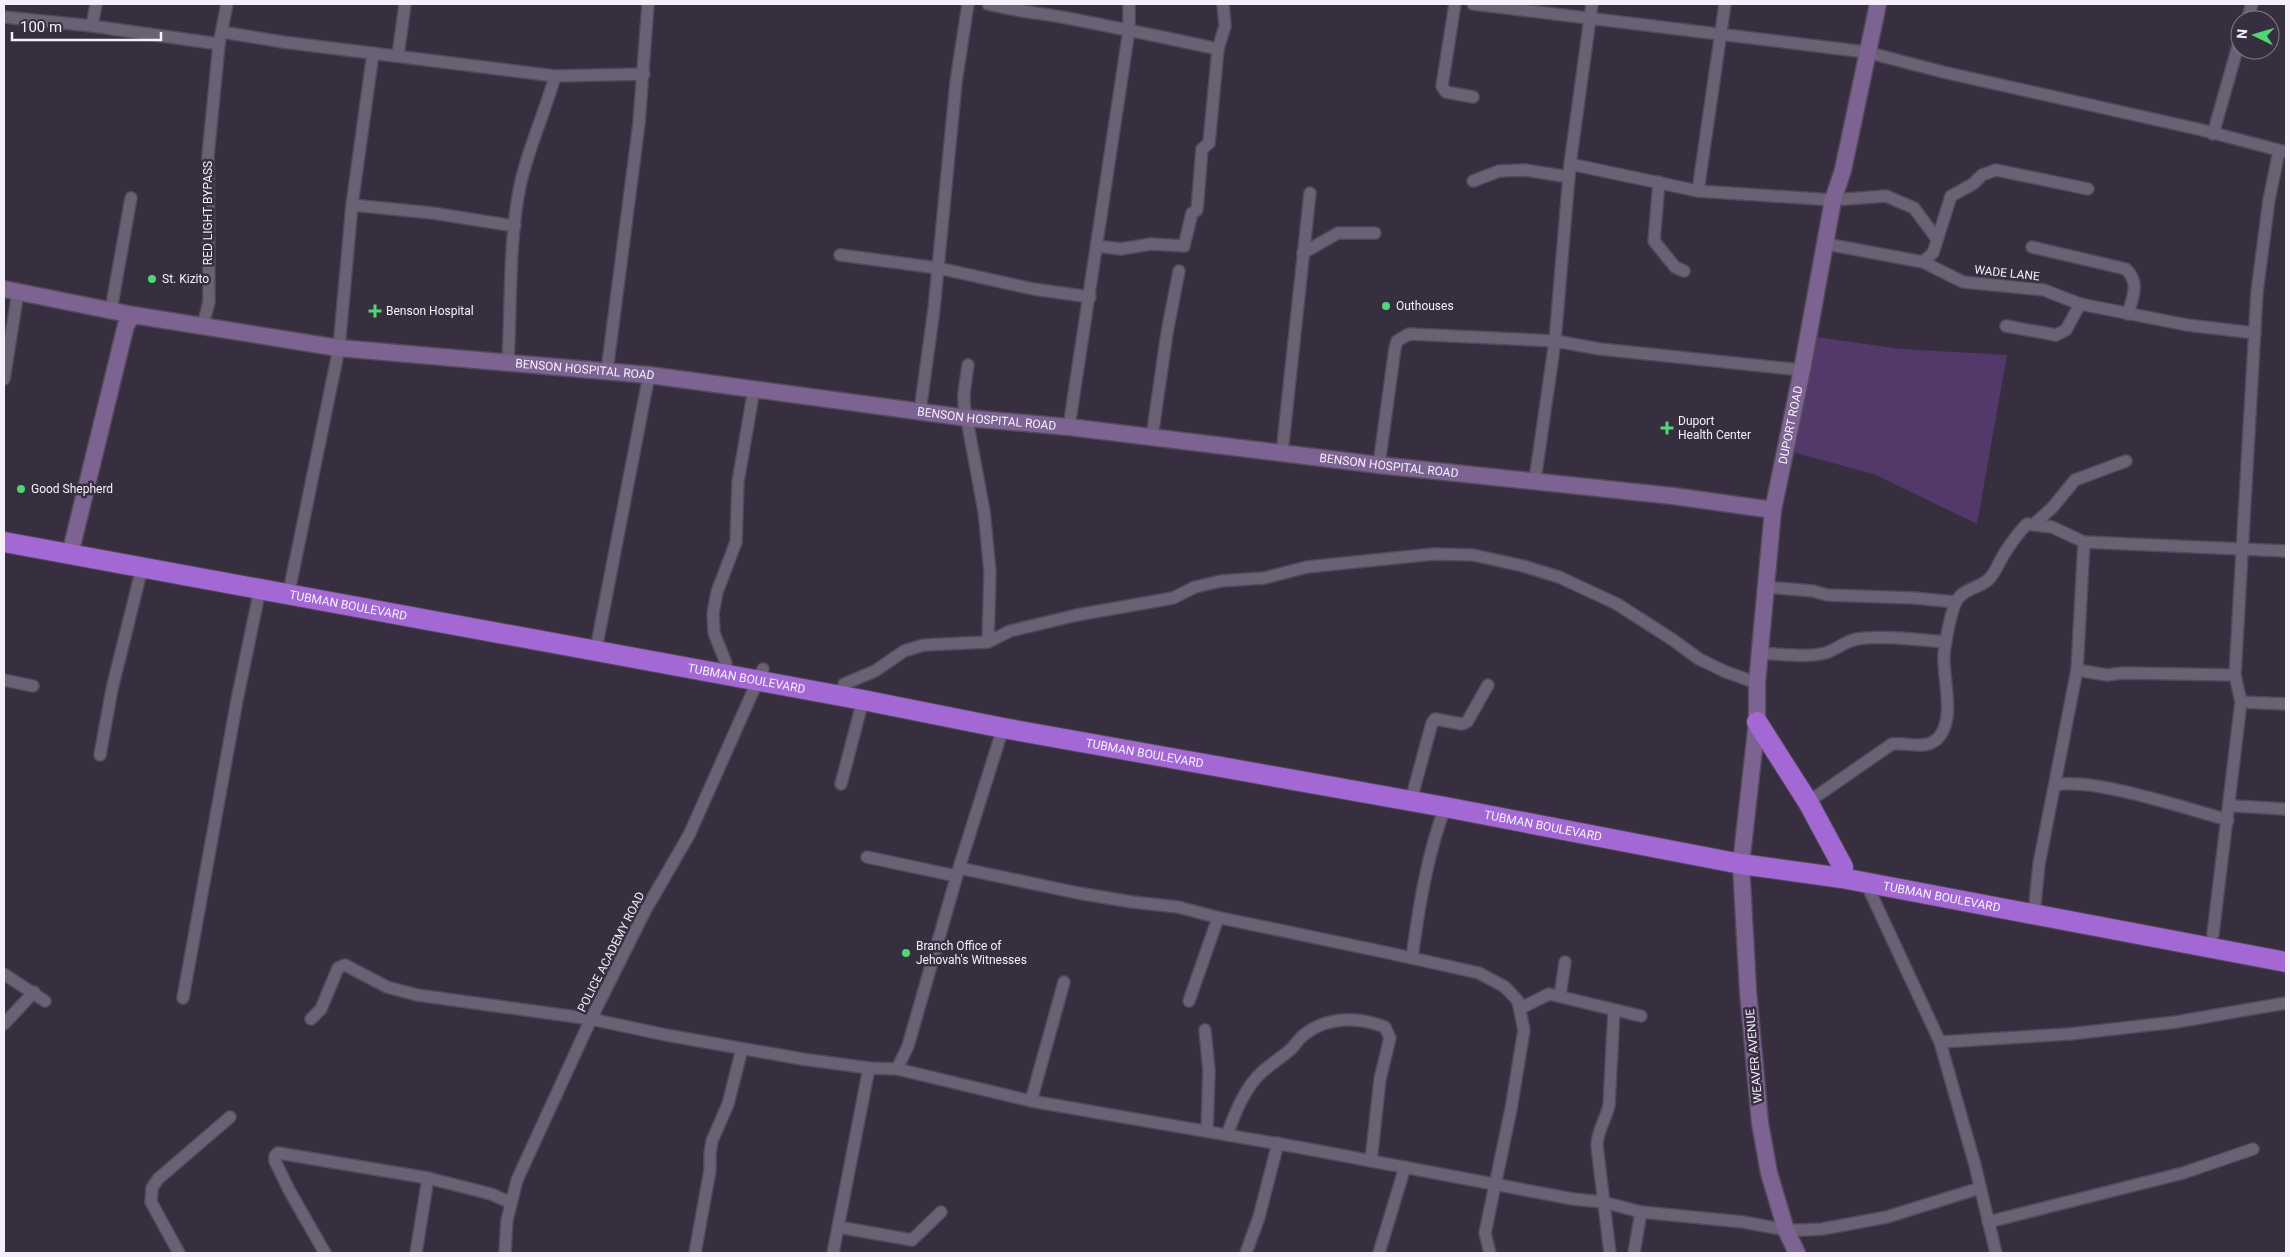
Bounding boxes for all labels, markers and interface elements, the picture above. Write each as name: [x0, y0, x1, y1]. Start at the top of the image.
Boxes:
scale bar: [12, 10, 161, 42]
north arrow: [2230, 10, 2280, 60]
text: 100 m: [20, 18, 62, 36]
text: N: [2234, 28, 2250, 39]
street label: RED LIGHT BYPASS: [201, 161, 215, 265]
street label: WADE LANE: [1974, 263, 2041, 283]
place label: St. Kizito: [162, 272, 209, 286]
marker: St. Kizito: [146, 273, 158, 285]
place label: Outhouses: [1396, 299, 1454, 313]
marker: Outhouses: [1380, 300, 1392, 312]
marker: Benson Hospital: [368, 304, 382, 318]
place label: Benson Hospital: [386, 304, 474, 318]
street label: BENSON HOSPITAL ROAD: [515, 356, 655, 383]
street label: DUPORT ROAD: [1776, 384, 1806, 465]
street label: BENSON HOSPITAL ROAD: [916, 404, 1057, 433]
place label: Duport Health Center: [1678, 414, 1751, 442]
marker: Duport Health Center: [1660, 421, 1674, 435]
street label: BENSON HOSPITAL ROAD: [1319, 451, 1459, 480]
place label: Good Shepherd: [31, 482, 113, 496]
marker: Good Shepherd: [15, 483, 27, 495]
street label: TUBMAN BOULEVARD: [288, 588, 408, 623]
street label: TUBMAN BOULEVARD: [686, 661, 807, 696]
street label: TUBMAN BOULEVARD: [1085, 736, 1205, 771]
street label: TUBMAN BOULEVARD: [1483, 808, 1603, 844]
street label: TUBMAN BOULEVARD: [1882, 879, 2002, 915]
street label: POLICE ACADEMY ROAD: [575, 889, 647, 1014]
place label: Branch Office of Jehovah's Witnesses: [916, 939, 1027, 967]
marker: Branch Office of Jehovah's Witnesses: [900, 947, 912, 959]
street label: WEAVER AVENUE: [1743, 1008, 1765, 1104]

